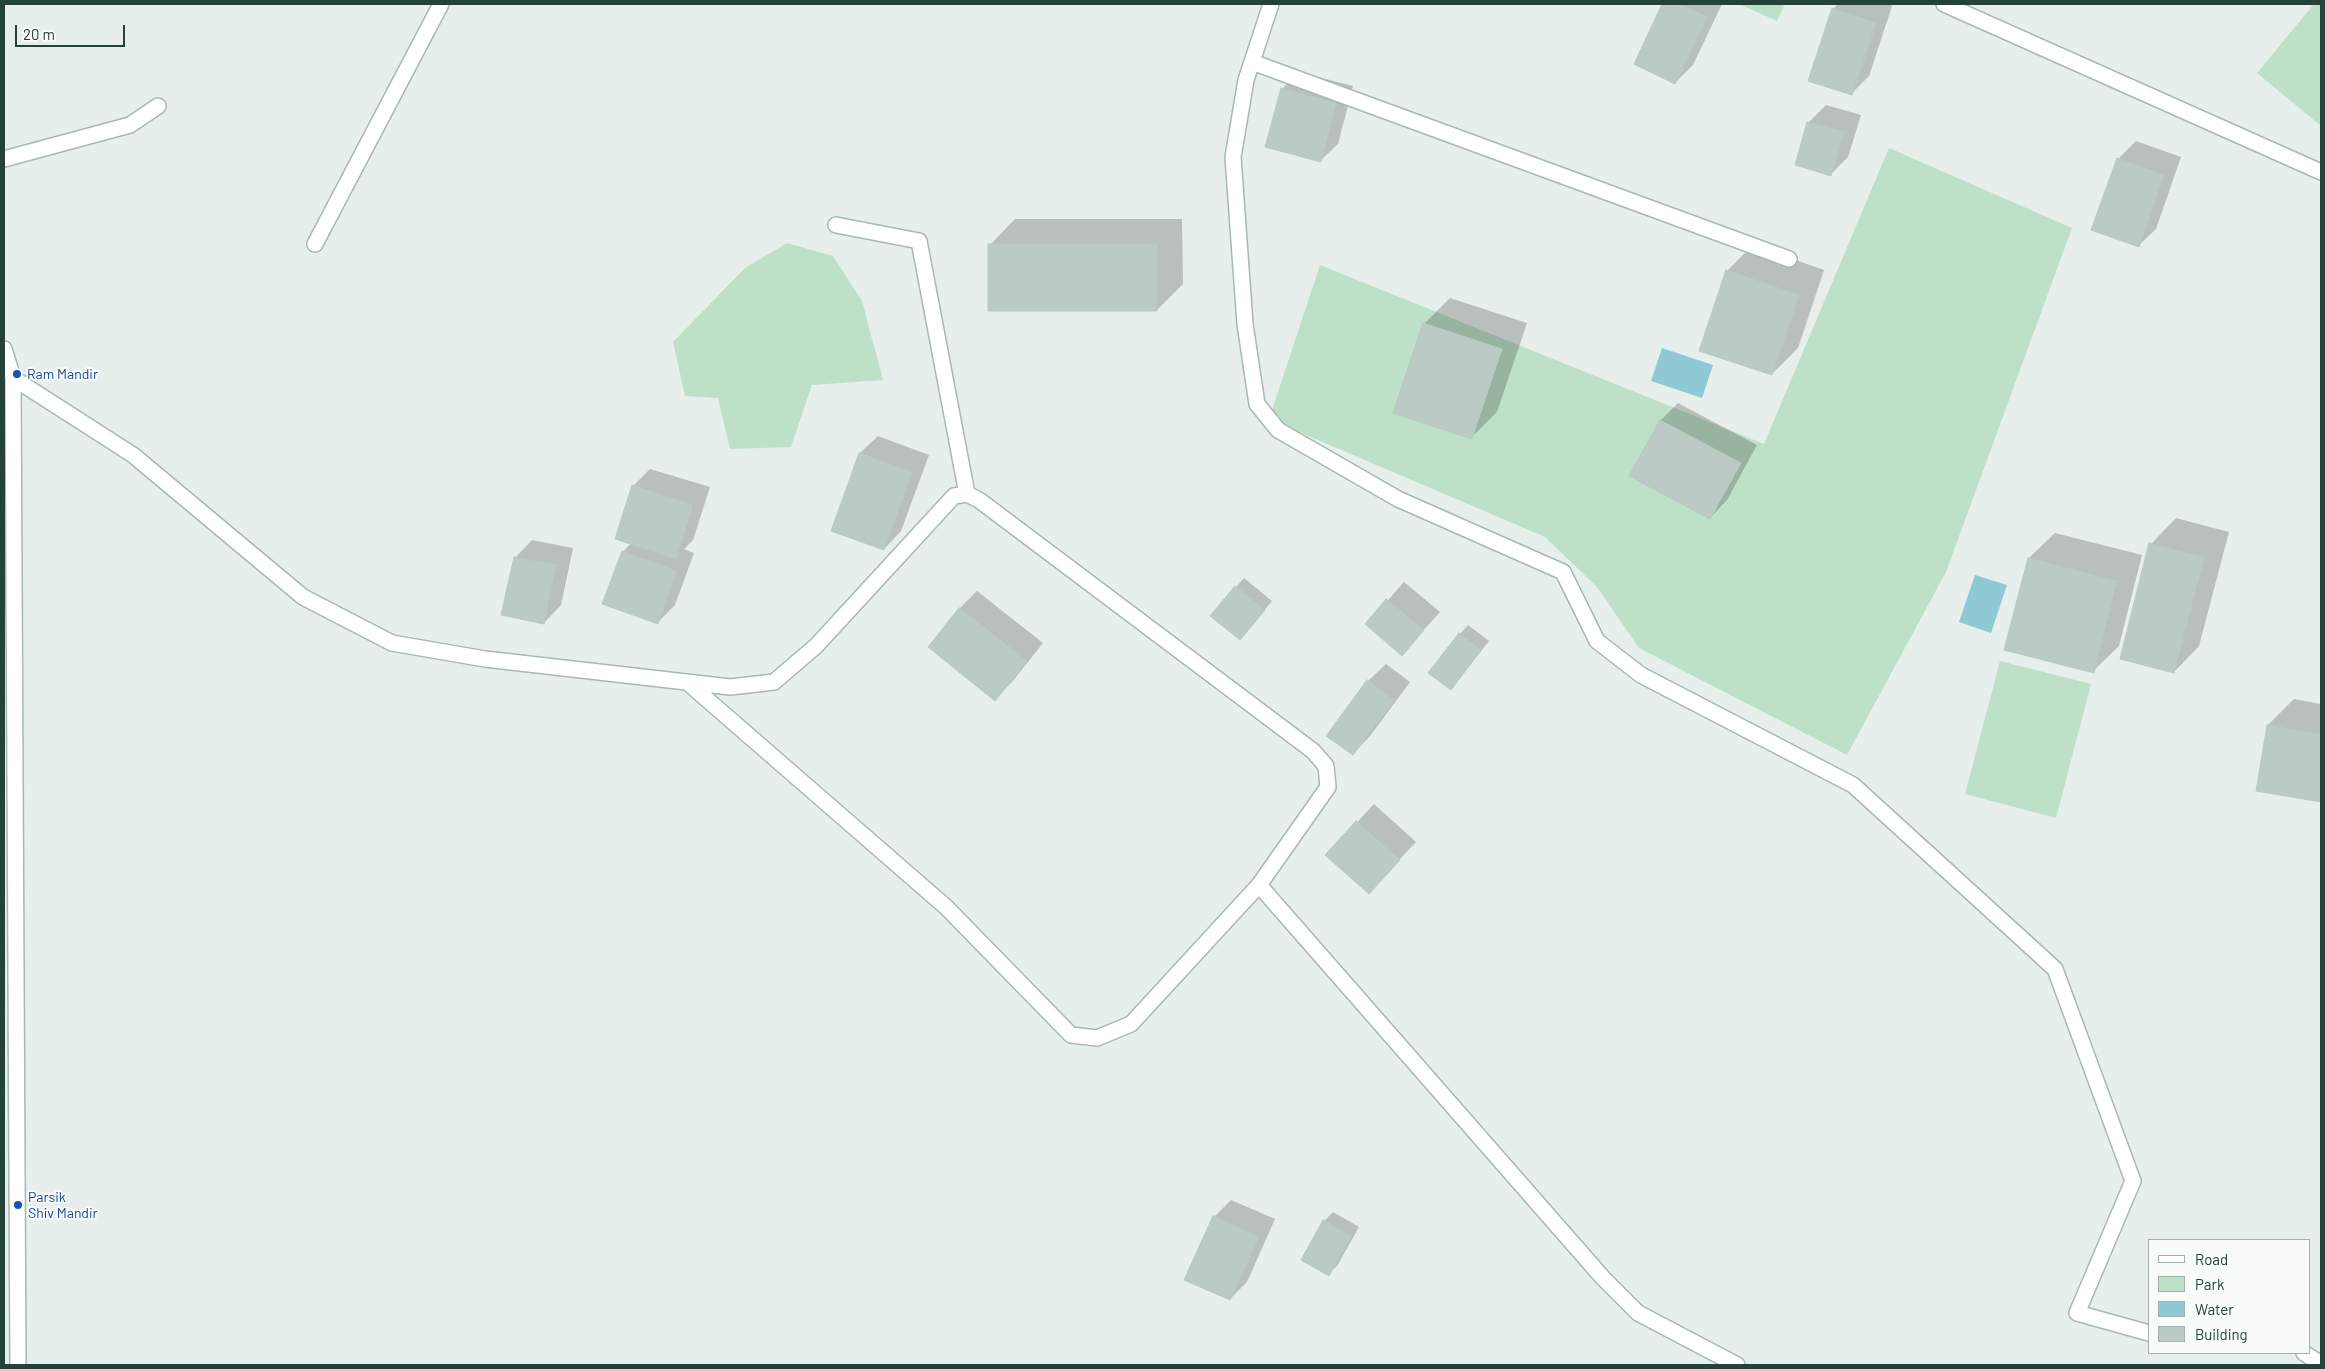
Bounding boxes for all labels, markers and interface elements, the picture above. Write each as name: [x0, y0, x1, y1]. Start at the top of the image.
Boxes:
scale bar: [18, 15, 128, 47]
text: 20 m: [23, 25, 55, 43]
place label: Ram Mandir: [27, 366, 98, 382]
marker: Ram Mandir: [11, 368, 23, 380]
place label: Parsik Shiv Mandir: [28, 1189, 98, 1222]
marker: Parsik Shiv Mandir: [12, 1199, 24, 1211]
legend: [2148, 1239, 2310, 1354]
text: Road: [2195, 1250, 2228, 1268]
text: Park: [2195, 1275, 2224, 1293]
text: Water: [2195, 1300, 2234, 1318]
text: Building: [2195, 1325, 2248, 1343]

